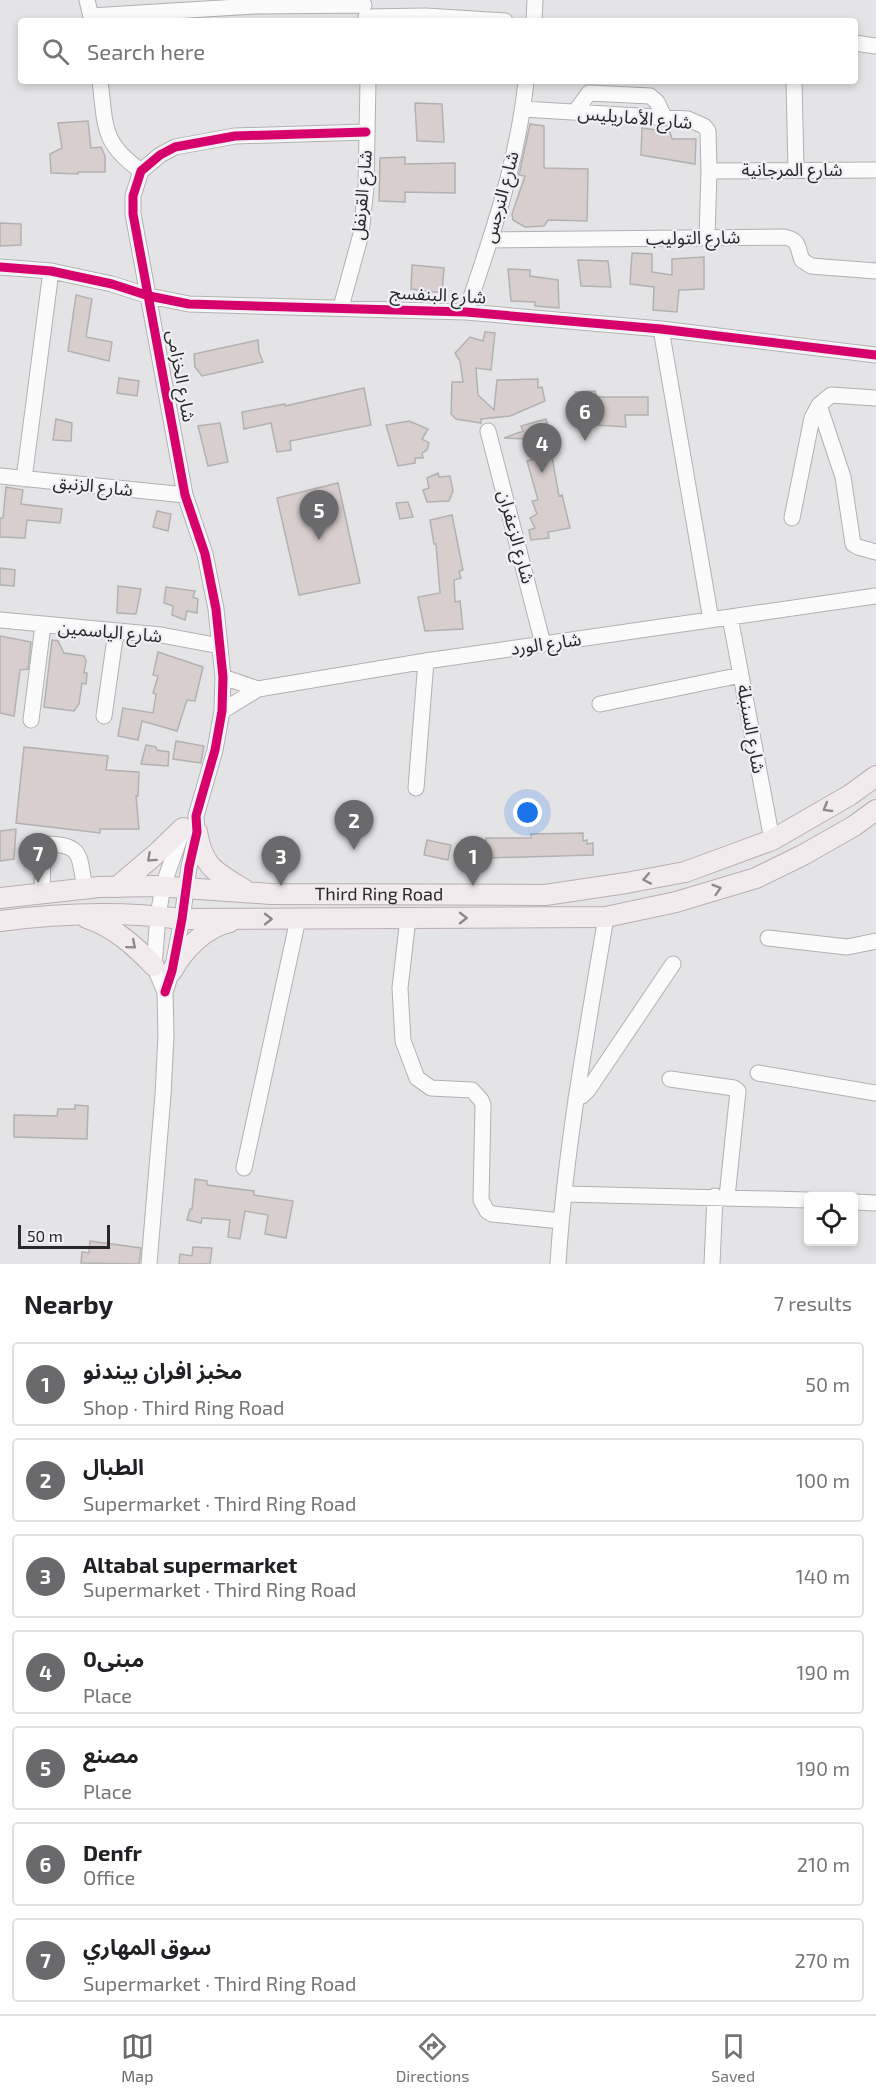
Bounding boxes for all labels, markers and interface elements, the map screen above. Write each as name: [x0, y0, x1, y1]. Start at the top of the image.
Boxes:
search box: [18, 18, 858, 84]
icon: search: [39, 35, 72, 68]
text: Search here: [87, 38, 205, 64]
street label: شارع الأماريليس: [577, 101, 693, 137]
street label: شارع النرجس: [477, 148, 527, 246]
street label: شارع القرنفل: [346, 149, 380, 241]
street label: شارع المرجانية: [741, 158, 843, 184]
street label: شارع التوليب: [646, 225, 740, 253]
street label: شارع البنفسج: [389, 280, 487, 312]
street label: شارع الخزامى: [159, 328, 201, 424]
pin: 6: [566, 392, 604, 441]
pin: 4: [522, 424, 562, 473]
street label: شارع الزنبق: [52, 470, 134, 504]
street label: شارع الزعفران: [490, 488, 540, 587]
pin: 5: [300, 490, 338, 540]
street label: شارع الياسمين: [57, 615, 163, 650]
street label: شارع الورد: [509, 627, 583, 663]
street label: شارع السنبلة: [729, 683, 771, 776]
your location: [513, 798, 542, 827]
pin: 2: [334, 800, 374, 850]
one-way arrow: [823, 801, 833, 813]
pin: 7: [18, 834, 57, 883]
pin: 3: [262, 836, 300, 886]
pin: 1: [454, 836, 492, 886]
one-way arrow: [147, 851, 158, 862]
one-way arrow: [643, 872, 653, 885]
street label: Third Ring Road: [315, 882, 443, 905]
one-way arrow: [711, 884, 722, 896]
one-way arrow: [458, 912, 467, 924]
one-way arrow: [263, 913, 272, 925]
one-way arrow: [125, 937, 136, 948]
map controls: [804, 1192, 858, 1246]
button: locate: [804, 1192, 858, 1246]
scale bar: [18, 1222, 110, 1250]
text: 50 m: [27, 1226, 63, 1245]
text: Nearby: [24, 1288, 113, 1319]
text: 7 results: [774, 1291, 852, 1315]
text: مخبز افران بيندنو: [83, 1357, 242, 1383]
text: 1: [41, 1372, 50, 1396]
text: 50 m: [805, 1372, 850, 1396]
text: Shop · Third Ring Road: [83, 1395, 285, 1419]
text: الطبال: [83, 1453, 144, 1479]
text: 2: [40, 1468, 51, 1492]
text: 100 m: [796, 1468, 850, 1492]
text: Supermarket · Third Ring Road: [83, 1491, 356, 1515]
text: Altabal supermarket: [83, 1551, 297, 1577]
text: 3: [40, 1564, 51, 1588]
text: 140 m: [796, 1564, 850, 1588]
text: Supermarket · Third Ring Road: [83, 1577, 356, 1601]
text: مبنى0: [83, 1645, 144, 1671]
text: 4: [39, 1660, 52, 1684]
text: 190 m: [797, 1660, 850, 1684]
text: Place: [83, 1683, 132, 1707]
text: مصنع: [83, 1741, 139, 1767]
text: 5: [40, 1756, 51, 1780]
text: 190 m: [797, 1756, 850, 1780]
text: Place: [83, 1779, 132, 1803]
text: Denfr: [83, 1839, 142, 1865]
text: 6: [40, 1852, 51, 1876]
text: 210 m: [797, 1852, 850, 1876]
text: Office: [83, 1865, 135, 1889]
text: سوق المهاري: [83, 1933, 211, 1959]
text: 7: [40, 1948, 51, 1972]
text: 270 m: [794, 1948, 850, 1972]
text: Supermarket · Third Ring Road: [83, 1971, 356, 1995]
tab: Map: [121, 2030, 154, 2085]
tab: Directions: [396, 2030, 469, 2085]
tab: Saved: [711, 2030, 755, 2085]

